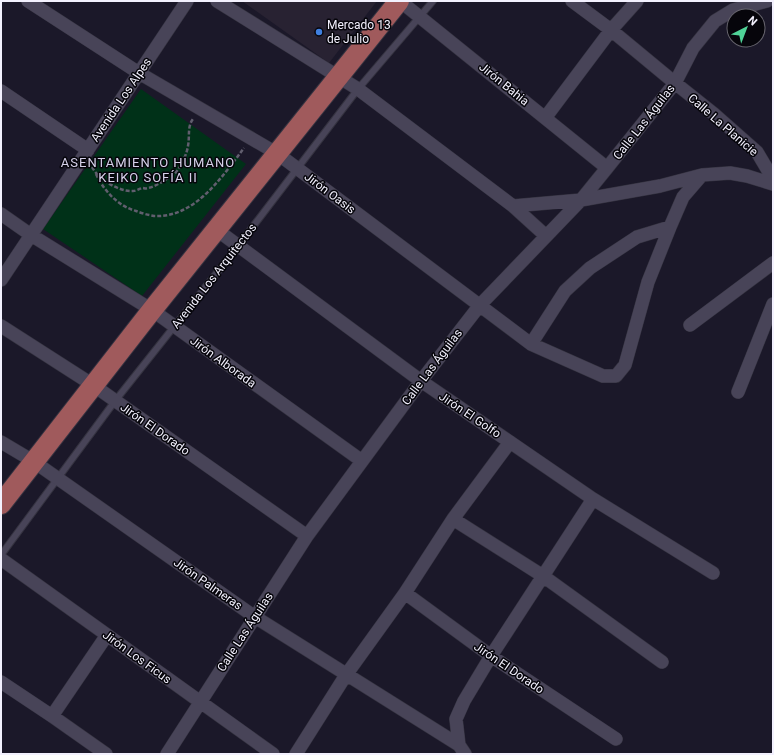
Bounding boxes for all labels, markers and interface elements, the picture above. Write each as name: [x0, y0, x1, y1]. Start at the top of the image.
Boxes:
north arrow: [726, 8, 766, 48]
text: N: [745, 14, 760, 29]
place label: Mercado 13 de Julio: [327, 18, 391, 46]
marker: Mercado 13 de Julio: [314, 27, 324, 37]
street label: Avenida Los Alpes: [88, 55, 154, 145]
street label: Jirón Bahia: [476, 60, 532, 108]
street label: Calle Las Águilas: [610, 81, 678, 162]
street label: Calle La Planicie: [685, 91, 761, 159]
district label: ASENTAMIENTO HUMANO KEIKO SOFÍA II: [61, 155, 235, 185]
street label: Jirón Oasis: [302, 169, 358, 217]
street label: Avenida Los Arquitectos: [169, 221, 259, 331]
street label: Calle Las Águilas: [398, 326, 465, 408]
street label: Jirón Alborada: [187, 333, 259, 391]
street label: Jirón El Golfo: [436, 389, 504, 441]
street label: Jirón El Dorado: [118, 400, 192, 458]
street label: Jirón Palmeras: [171, 555, 245, 613]
street label: Calle Las Águilas: [213, 589, 276, 674]
street label: Jirón Los Ficus: [100, 628, 174, 686]
street label: Jirón El Dorado: [471, 639, 547, 697]

